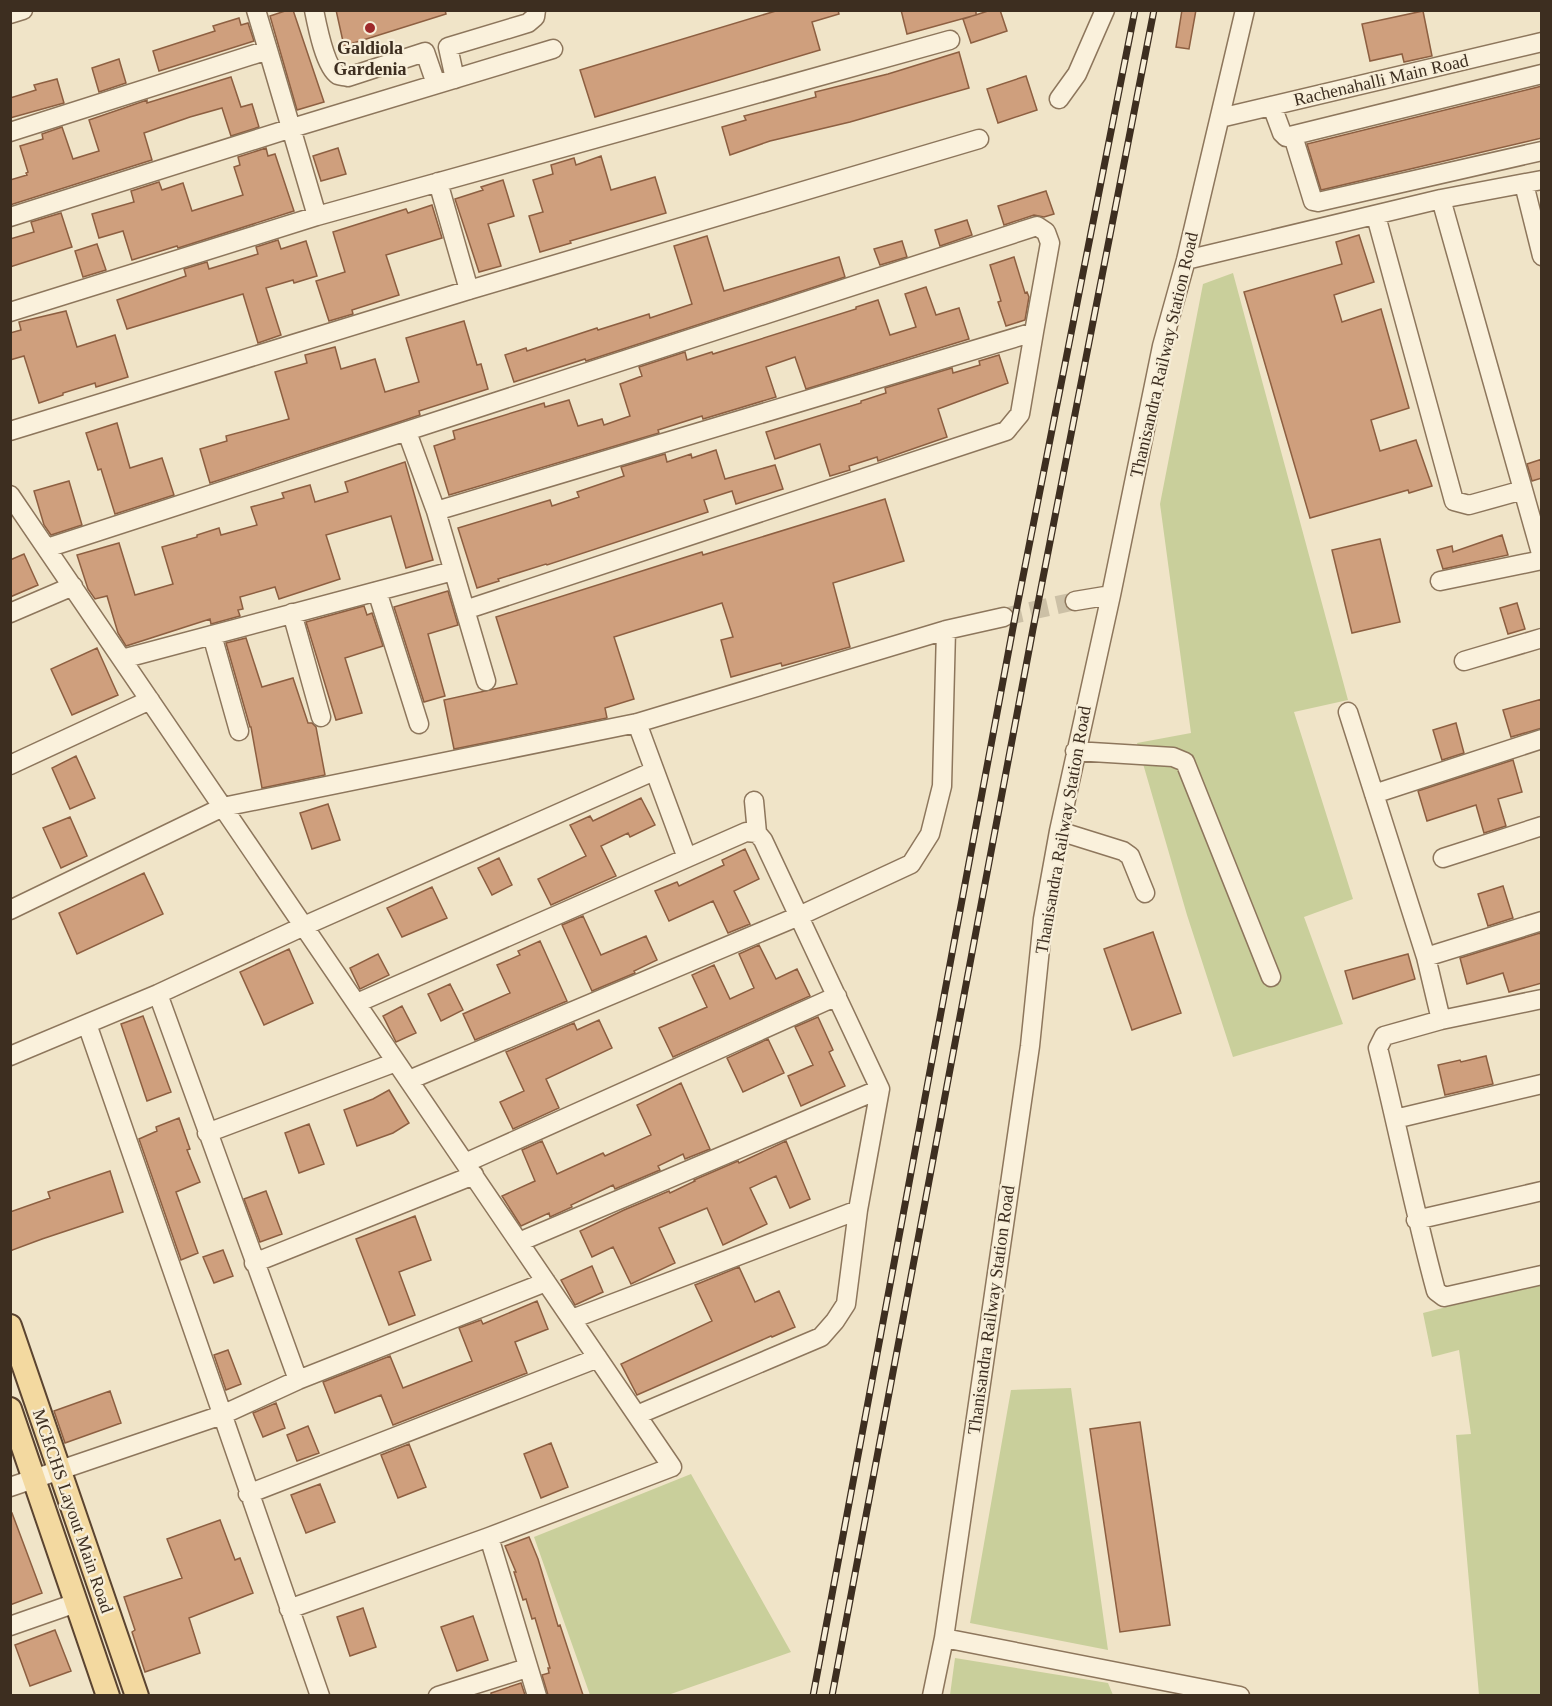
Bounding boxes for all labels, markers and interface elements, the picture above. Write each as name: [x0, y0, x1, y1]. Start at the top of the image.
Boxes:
marker: Galdiola Gardenia: [363, 21, 377, 35]
place label: Galdiola Gardenia: [333, 38, 407, 79]
street label: Rachenahalli Main Road: [1292, 50, 1470, 110]
street label: Thanisandra Railway Station Road: [1126, 230, 1202, 480]
street label: Thanisandra Railway Station Road: [1031, 704, 1095, 956]
street label: Thanisandra Railway Station Road: [964, 1184, 1018, 1436]
street label: MCECHS Layout Main Road: [29, 1406, 117, 1616]

